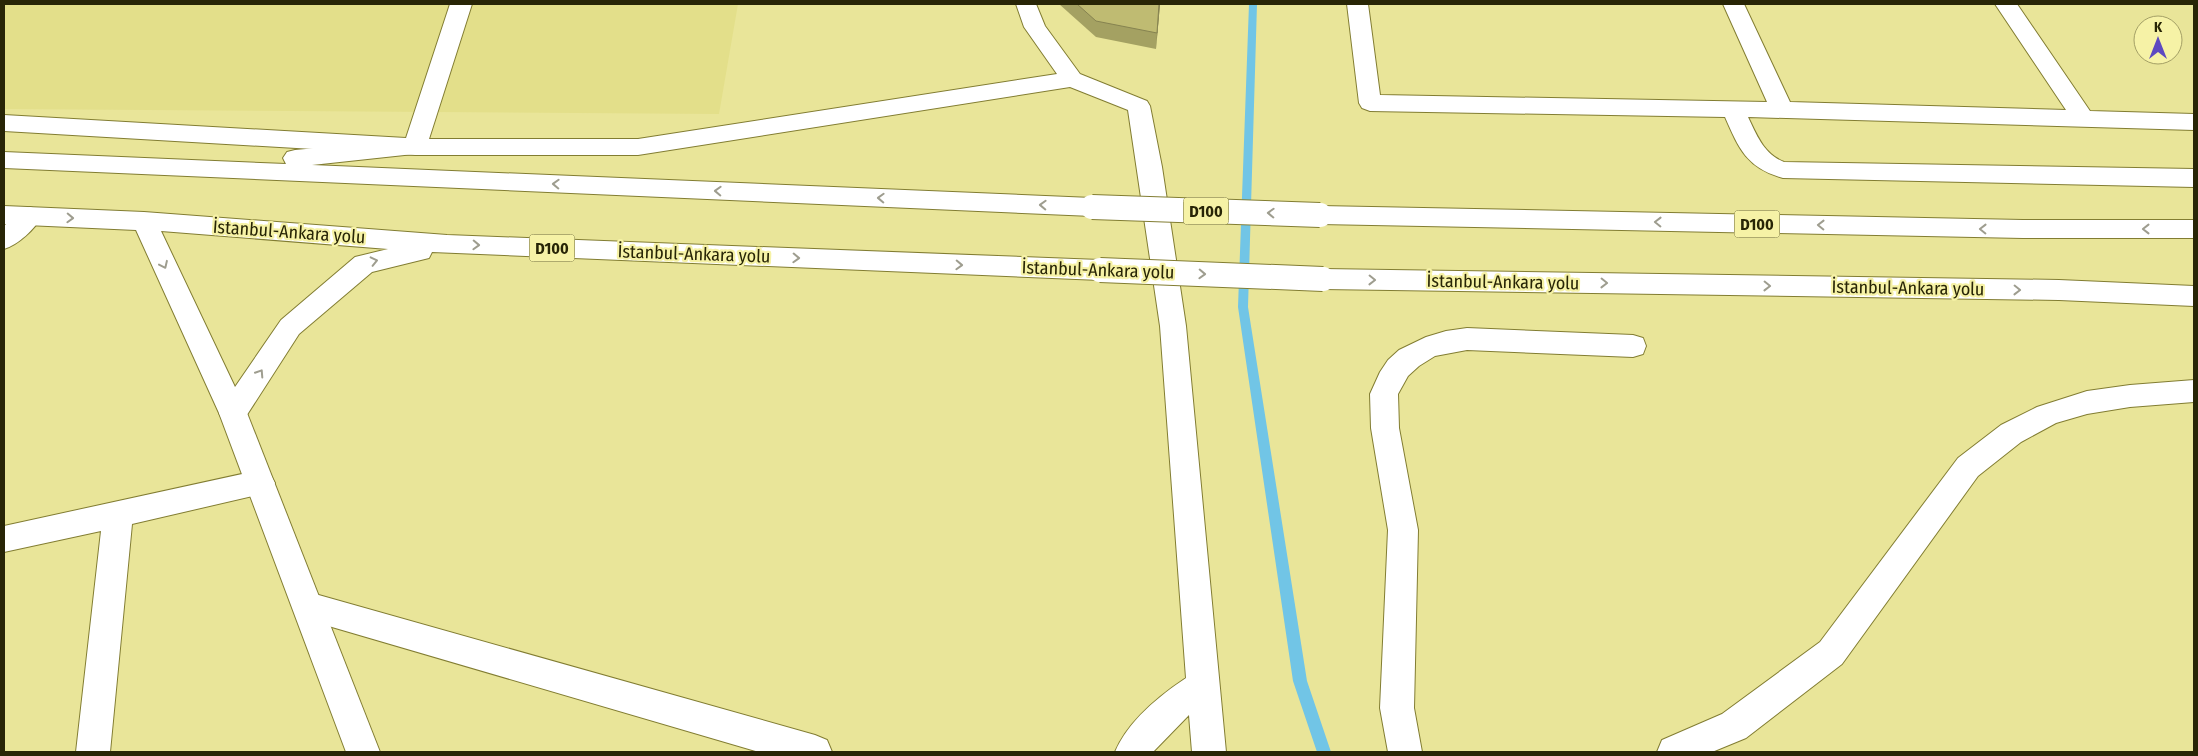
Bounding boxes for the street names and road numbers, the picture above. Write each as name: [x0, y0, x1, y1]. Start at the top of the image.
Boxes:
road number: D100: [1184, 198, 1228, 225]
road number: D100: [1734, 210, 1780, 238]
street label: İstanbul-Ankara yolu: [212, 216, 366, 248]
road number: D100: [530, 234, 574, 262]
street label: İstanbul-Ankara yolu: [617, 240, 771, 268]
street label: İstanbul-Ankara yolu: [1021, 256, 1175, 284]
street label: İstanbul-Ankara yolu: [1426, 270, 1580, 294]
street label: İstanbul-Ankara yolu: [1831, 276, 1985, 300]

